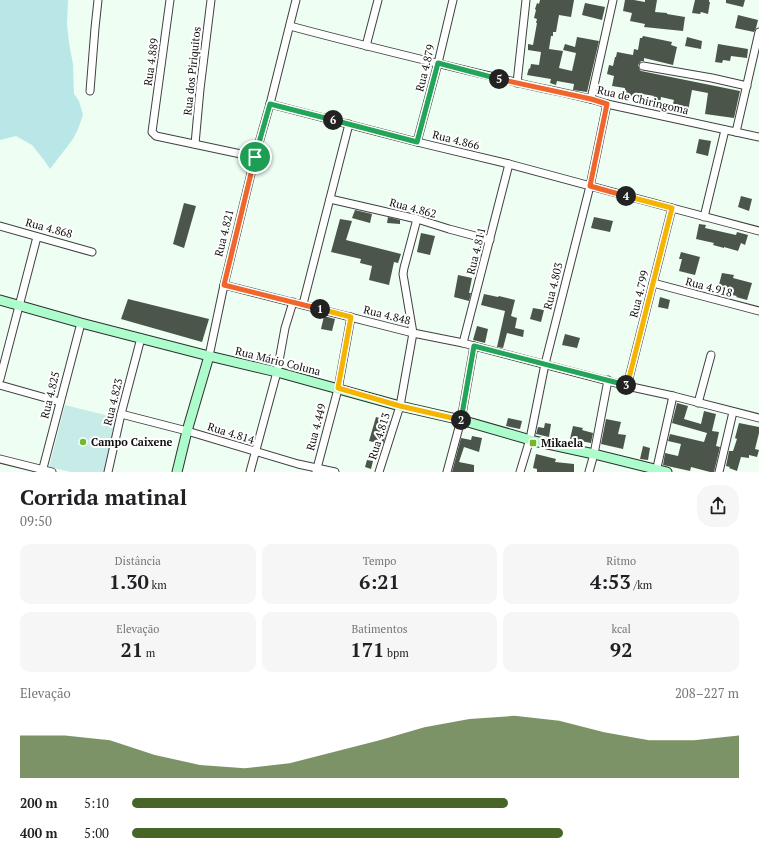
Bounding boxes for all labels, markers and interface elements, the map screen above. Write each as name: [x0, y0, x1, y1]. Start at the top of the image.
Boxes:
street label: Rua dos Piriquitos: [180, 26, 204, 116]
street label: Rua 4.889: [141, 37, 161, 87]
street label: Rua 4.879: [412, 43, 438, 93]
pin: 5: [489, 69, 509, 89]
text: 5: [496, 72, 502, 86]
street label: Rua de Chiringoma: [596, 83, 691, 117]
pin: 6: [323, 110, 343, 130]
text: 6: [330, 113, 336, 127]
street label: Rua 4.866: [431, 127, 481, 153]
pin: [238, 140, 272, 174]
icon: arrive: [244, 146, 266, 168]
pin: 4: [616, 186, 636, 206]
text: 4: [623, 189, 629, 203]
street label: Rua 4.862: [388, 195, 438, 221]
street label: Rua 4.821: [211, 208, 237, 258]
street label: Rua 4.868: [24, 215, 74, 241]
street label: Rua 4.811: [463, 226, 489, 276]
street label: Rua 4.803: [540, 261, 566, 311]
street label: Rua 4.799: [626, 269, 652, 319]
street label: Rua 4.918: [684, 274, 734, 300]
pin: 1: [310, 299, 330, 319]
text: 1: [317, 302, 323, 316]
street label: Rua 4.848: [362, 302, 412, 328]
street label: Rua Mário Coluna: [234, 344, 323, 378]
street label: Rua 4.825: [37, 370, 63, 420]
pin: 3: [616, 375, 636, 395]
street label: Rua 4.823: [100, 377, 126, 427]
text: 3: [623, 378, 629, 392]
street label: Rua 4.449: [303, 402, 329, 452]
pin: 2: [451, 410, 471, 430]
street label: Rua 4.813: [365, 411, 393, 461]
text: 2: [458, 413, 464, 427]
street label: Rua 4.814: [206, 419, 256, 447]
place label: Campo Caixene: [91, 435, 173, 449]
place label: Mikaela: [541, 436, 583, 450]
marker: Campo Caixene: [78, 437, 88, 447]
marker: Mikaela: [528, 438, 538, 448]
text: Corrida matinal: [20, 482, 187, 511]
button: share: [697, 485, 739, 527]
text: 09:50: [20, 512, 52, 530]
text: Distância: [115, 554, 161, 568]
text: Tempo: [363, 554, 396, 568]
text: Ritmo: [606, 554, 636, 568]
text: 1.30: [109, 568, 149, 595]
text: 6:21: [359, 568, 400, 595]
text: 4:53: [590, 568, 631, 595]
text: km: [149, 578, 167, 592]
text: /km: [631, 578, 652, 592]
text: Elevação: [116, 622, 159, 636]
text: Batimentos: [351, 622, 408, 636]
text: kcal: [611, 622, 631, 636]
text: 21: [120, 636, 143, 663]
text: 171: [350, 636, 384, 663]
text: 92: [610, 636, 632, 663]
text: m: [143, 646, 155, 660]
text: bpm: [384, 646, 409, 660]
text: Elevação: [20, 684, 71, 702]
text: 208–227 m: [675, 684, 739, 702]
text: 200 m: [20, 794, 58, 812]
text: 5:10: [84, 794, 109, 812]
text: 400 m: [20, 824, 58, 842]
text: 5:00: [84, 824, 109, 842]

